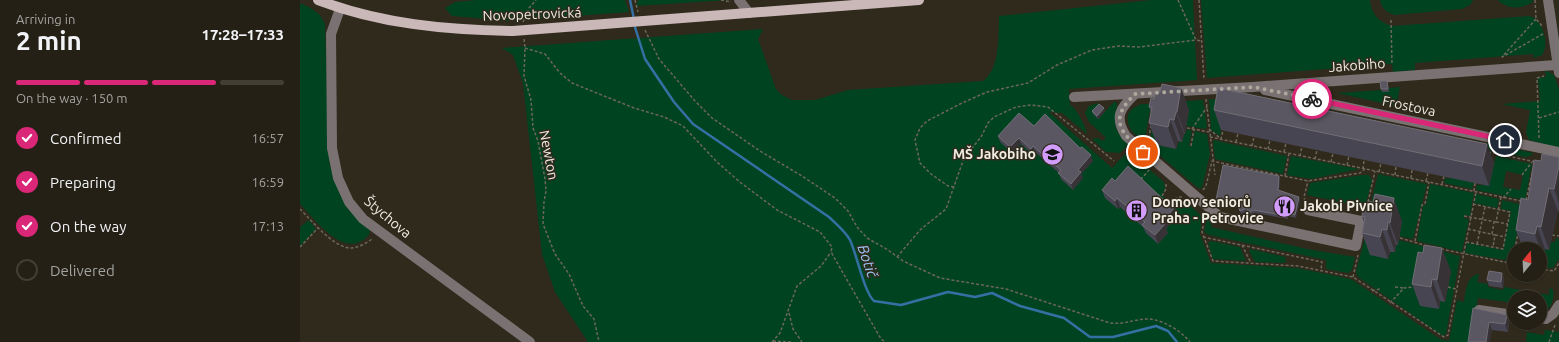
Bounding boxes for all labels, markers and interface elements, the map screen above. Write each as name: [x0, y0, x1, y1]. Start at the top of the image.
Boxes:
street label: Novopetrovická: [482, 4, 582, 24]
text: Arriving in: [16, 12, 75, 26]
text: 2 min: [16, 26, 82, 55]
text: 17:28–17:33: [201, 26, 284, 43]
street label: Jakobiho: [1328, 55, 1386, 75]
courier: [1292, 79, 1332, 119]
icon: bike: [1301, 88, 1323, 110]
text: On the way · 150 m: [16, 91, 128, 105]
street label: Frostova: [1381, 93, 1437, 119]
pin: [1488, 123, 1522, 157]
icon: check: [16, 127, 38, 149]
street label: Newton: [536, 129, 562, 181]
icon: home: [1494, 129, 1516, 151]
text: Confirmed: [50, 130, 122, 147]
text: 16:57: [251, 131, 284, 145]
pin: [1126, 135, 1160, 169]
school or university icon: MŠ Jakobiho: [1039, 141, 1065, 167]
icon: bag: [1132, 141, 1154, 163]
place label: MŠ Jakobiho: [953, 145, 1036, 162]
icon: check: [16, 171, 38, 193]
text: Preparing: [50, 174, 116, 191]
text: 16:59: [251, 175, 284, 189]
street label: Štychova: [361, 192, 415, 241]
restaurant icon: Jakobi Pivnice: [1271, 193, 1297, 219]
place label: Domov seniorů Praha - Petrovice: [1152, 194, 1264, 226]
building icon: Domov seniorů Praha - Petrovice: [1124, 197, 1150, 223]
place label: Jakobi Pivnice: [1300, 198, 1393, 214]
icon: check: [16, 215, 38, 237]
text: On the way: [50, 218, 126, 235]
text: 17:13: [251, 219, 284, 233]
water label: Botič: [854, 242, 882, 281]
north arrow: [1507, 242, 1547, 282]
map controls: [1507, 242, 1547, 330]
text: Delivered: [50, 262, 115, 279]
button: layers: [1507, 290, 1547, 330]

